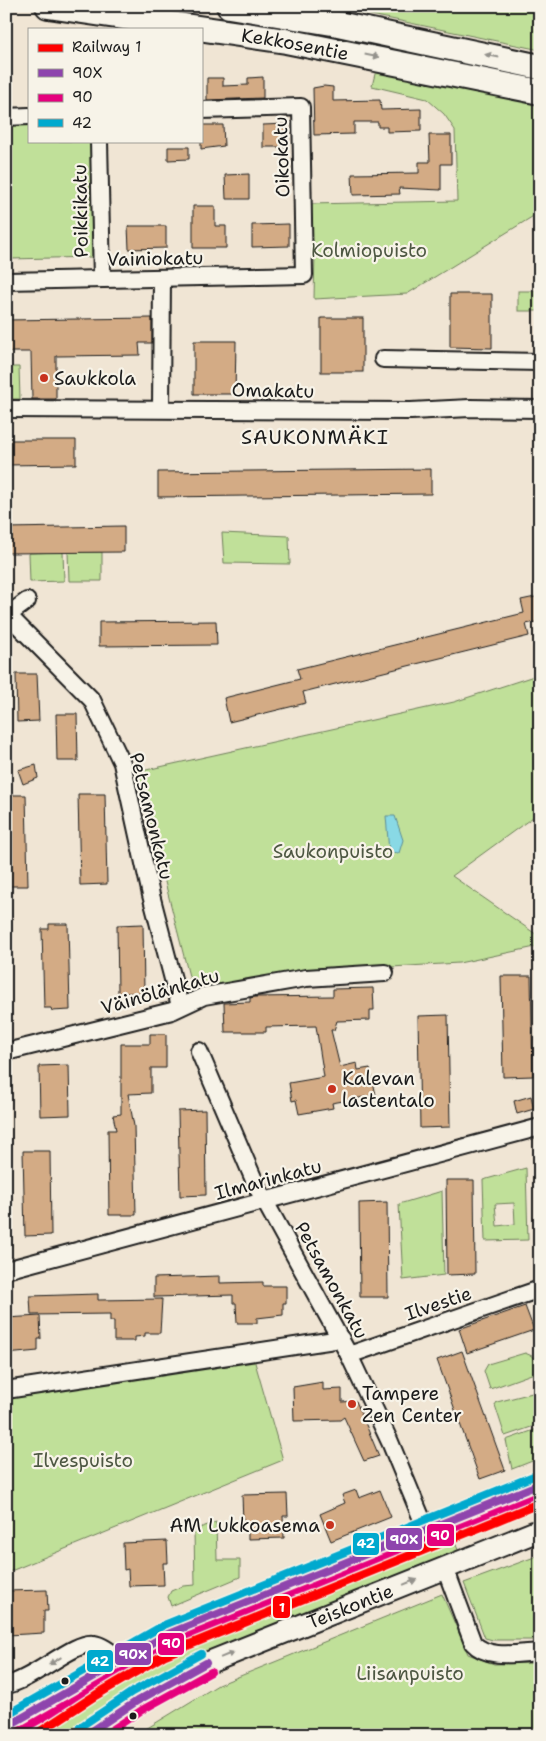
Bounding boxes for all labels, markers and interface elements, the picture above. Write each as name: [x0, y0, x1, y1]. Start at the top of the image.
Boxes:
street label: Kekkosentie: [240, 23, 351, 66]
legend: [28, 28, 202, 142]
text: Railway 1: [72, 37, 142, 57]
one-way arrow: [484, 52, 500, 60]
one-way arrow: [365, 53, 381, 61]
text: 90X: [72, 63, 103, 83]
text: 90: [72, 87, 93, 107]
text: 42: [72, 113, 92, 133]
street label: Oikokatu: [268, 116, 295, 198]
street label: Poikkikatu: [67, 164, 94, 258]
park label: Kolmiopuisto: [311, 238, 427, 263]
street label: Vainiokatu: [106, 245, 204, 272]
place label: Saukkola: [54, 366, 136, 391]
marker: Saukkola: [38, 372, 50, 384]
street label: Omakatu: [232, 377, 314, 404]
district label: SAUKONMÄKI: [241, 424, 389, 450]
street label: Petsamonkatu: [124, 750, 179, 882]
park label: Saukonpuisto: [273, 839, 393, 864]
street label: Väinölänkatu: [98, 963, 222, 1020]
place label: Kalevan lastentalo: [342, 1066, 435, 1113]
marker: Kalevan lastentalo: [326, 1083, 338, 1095]
street label: Ilmarinkatu: [212, 1153, 324, 1206]
street label: Petsamonkatu: [289, 1217, 374, 1343]
street label: Ilvestie: [402, 1280, 475, 1327]
place label: Tampere Zen Center: [362, 1381, 462, 1428]
marker: Tampere Zen Center: [346, 1398, 358, 1410]
park label: Ilvespuisto: [33, 1448, 133, 1473]
place label: AM Lukkoasema: [170, 1513, 320, 1538]
marker: AM Lukkoasema: [324, 1519, 336, 1531]
line badge: 90: [426, 1523, 455, 1547]
text: 90: [430, 1526, 450, 1544]
line badge: 90X: [385, 1527, 423, 1551]
text: 90X: [390, 1530, 418, 1548]
line badge: 42: [352, 1532, 380, 1556]
text: 42: [357, 1534, 376, 1552]
street label: Teiskontie: [303, 1578, 397, 1635]
one-way arrow: [403, 1578, 418, 1585]
line badge: 1: [272, 1595, 291, 1619]
text: 1: [279, 1598, 285, 1616]
line badge: 90: [157, 1632, 185, 1656]
text: 90: [161, 1634, 181, 1652]
line badge: 90X: [114, 1642, 152, 1666]
text: 90X: [119, 1645, 147, 1663]
line badge: 42: [86, 1649, 114, 1673]
one-way arrow: [220, 1651, 235, 1659]
text: 42: [91, 1652, 110, 1670]
one-way arrow: [48, 1656, 62, 1665]
park label: Liisanpuisto: [356, 1661, 464, 1686]
unlabelled marker: [60, 1676, 70, 1686]
unlabelled marker: [128, 1711, 138, 1721]

